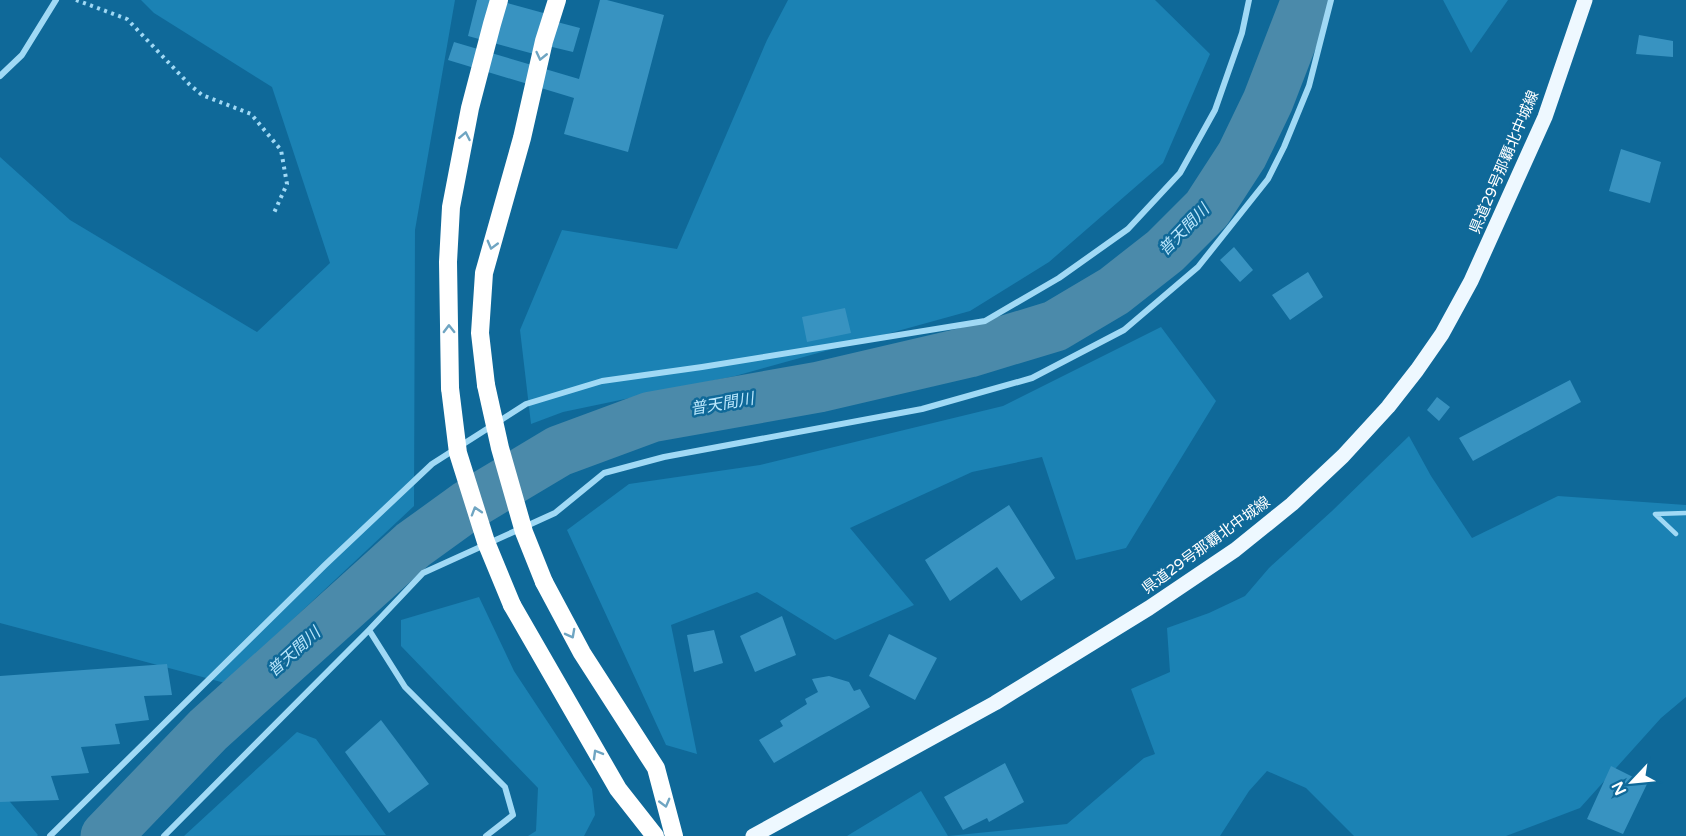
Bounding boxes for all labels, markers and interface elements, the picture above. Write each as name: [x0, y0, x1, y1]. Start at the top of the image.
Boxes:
one-way arrow: [535, 51, 548, 61]
street label: 県道29号那覇北中城線: [1466, 88, 1542, 236]
one-way arrow: [458, 131, 471, 141]
water label: 普天間川: [1155, 199, 1215, 260]
one-way arrow: [487, 239, 499, 250]
one-way arrow: [443, 325, 455, 334]
water label: 普天間川: [689, 388, 757, 419]
street label: 県道29号那覇北中城線: [1138, 493, 1274, 597]
one-way arrow: [471, 506, 484, 517]
water label: 普天間川: [264, 622, 326, 681]
one-way arrow: [564, 628, 576, 639]
one-way arrow: [593, 750, 605, 760]
north arrow: [1602, 752, 1662, 812]
text: N: [1608, 778, 1631, 798]
one-way arrow: [658, 798, 671, 808]

